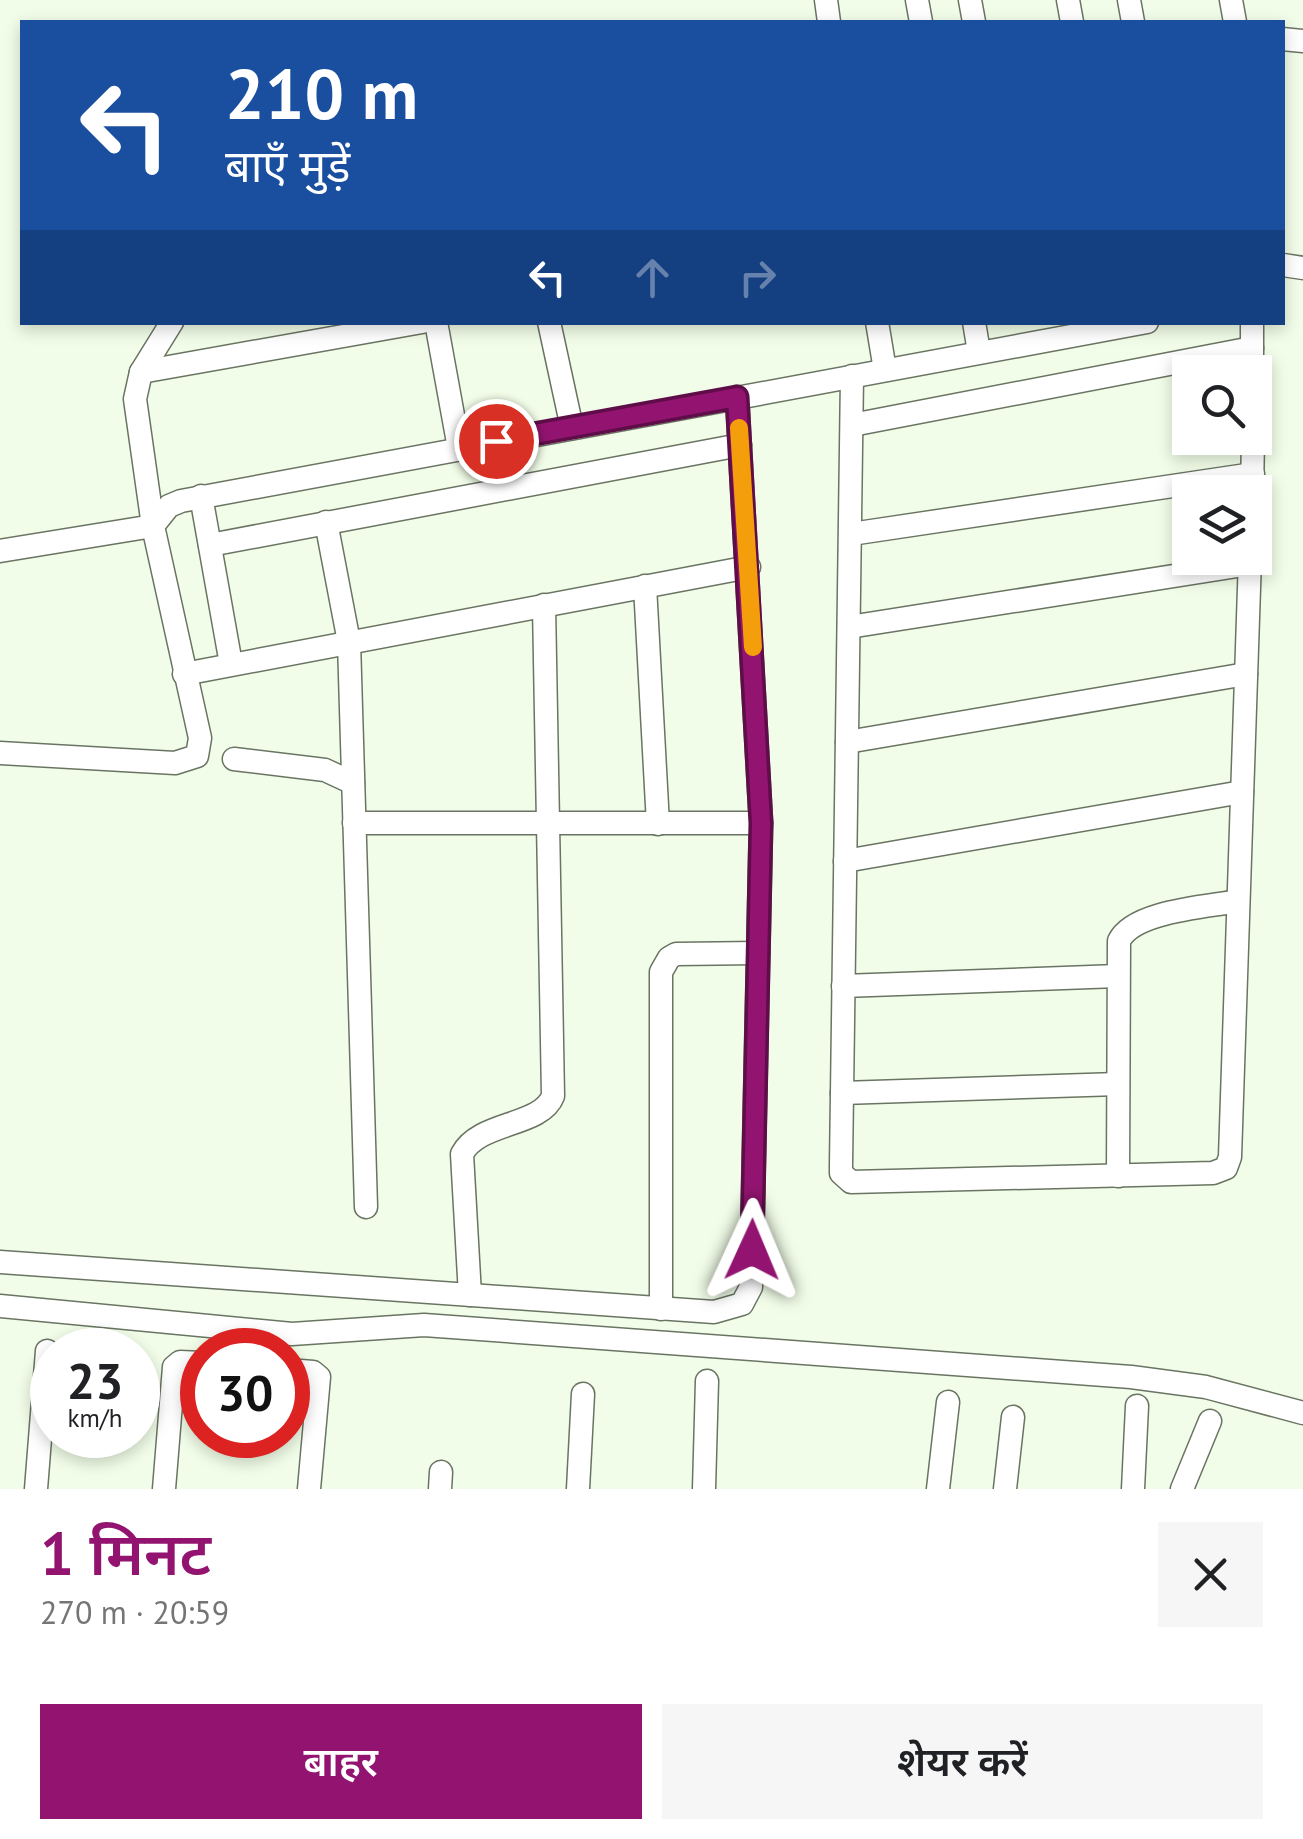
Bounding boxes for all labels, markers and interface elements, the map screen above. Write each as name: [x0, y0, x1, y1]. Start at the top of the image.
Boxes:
text: 210 m: [225, 48, 418, 138]
icon: left: [60, 60, 190, 190]
text: बाएँ मुड़ें: [225, 136, 350, 194]
icon: left: [520, 250, 575, 305]
icon: ahead: [625, 250, 680, 305]
icon: right: [730, 250, 785, 305]
map controls: [1172, 355, 1272, 575]
button: search: [1172, 355, 1272, 455]
pin: [454, 399, 539, 484]
icon: arrive: [469, 414, 524, 469]
button: layers: [1172, 475, 1272, 575]
position arrow: [700, 1198, 804, 1302]
speed limit sign: 30: [180, 1328, 310, 1458]
text: 23: [67, 1348, 123, 1413]
text: km/h: [68, 1402, 122, 1434]
text: 1 मिनट: [40, 1514, 211, 1592]
button: close: [1158, 1522, 1263, 1627]
text: 270 m · 20:59: [40, 1591, 229, 1633]
button: बाहर: [40, 1704, 642, 1819]
button: शेयर करें: [662, 1704, 1263, 1819]

